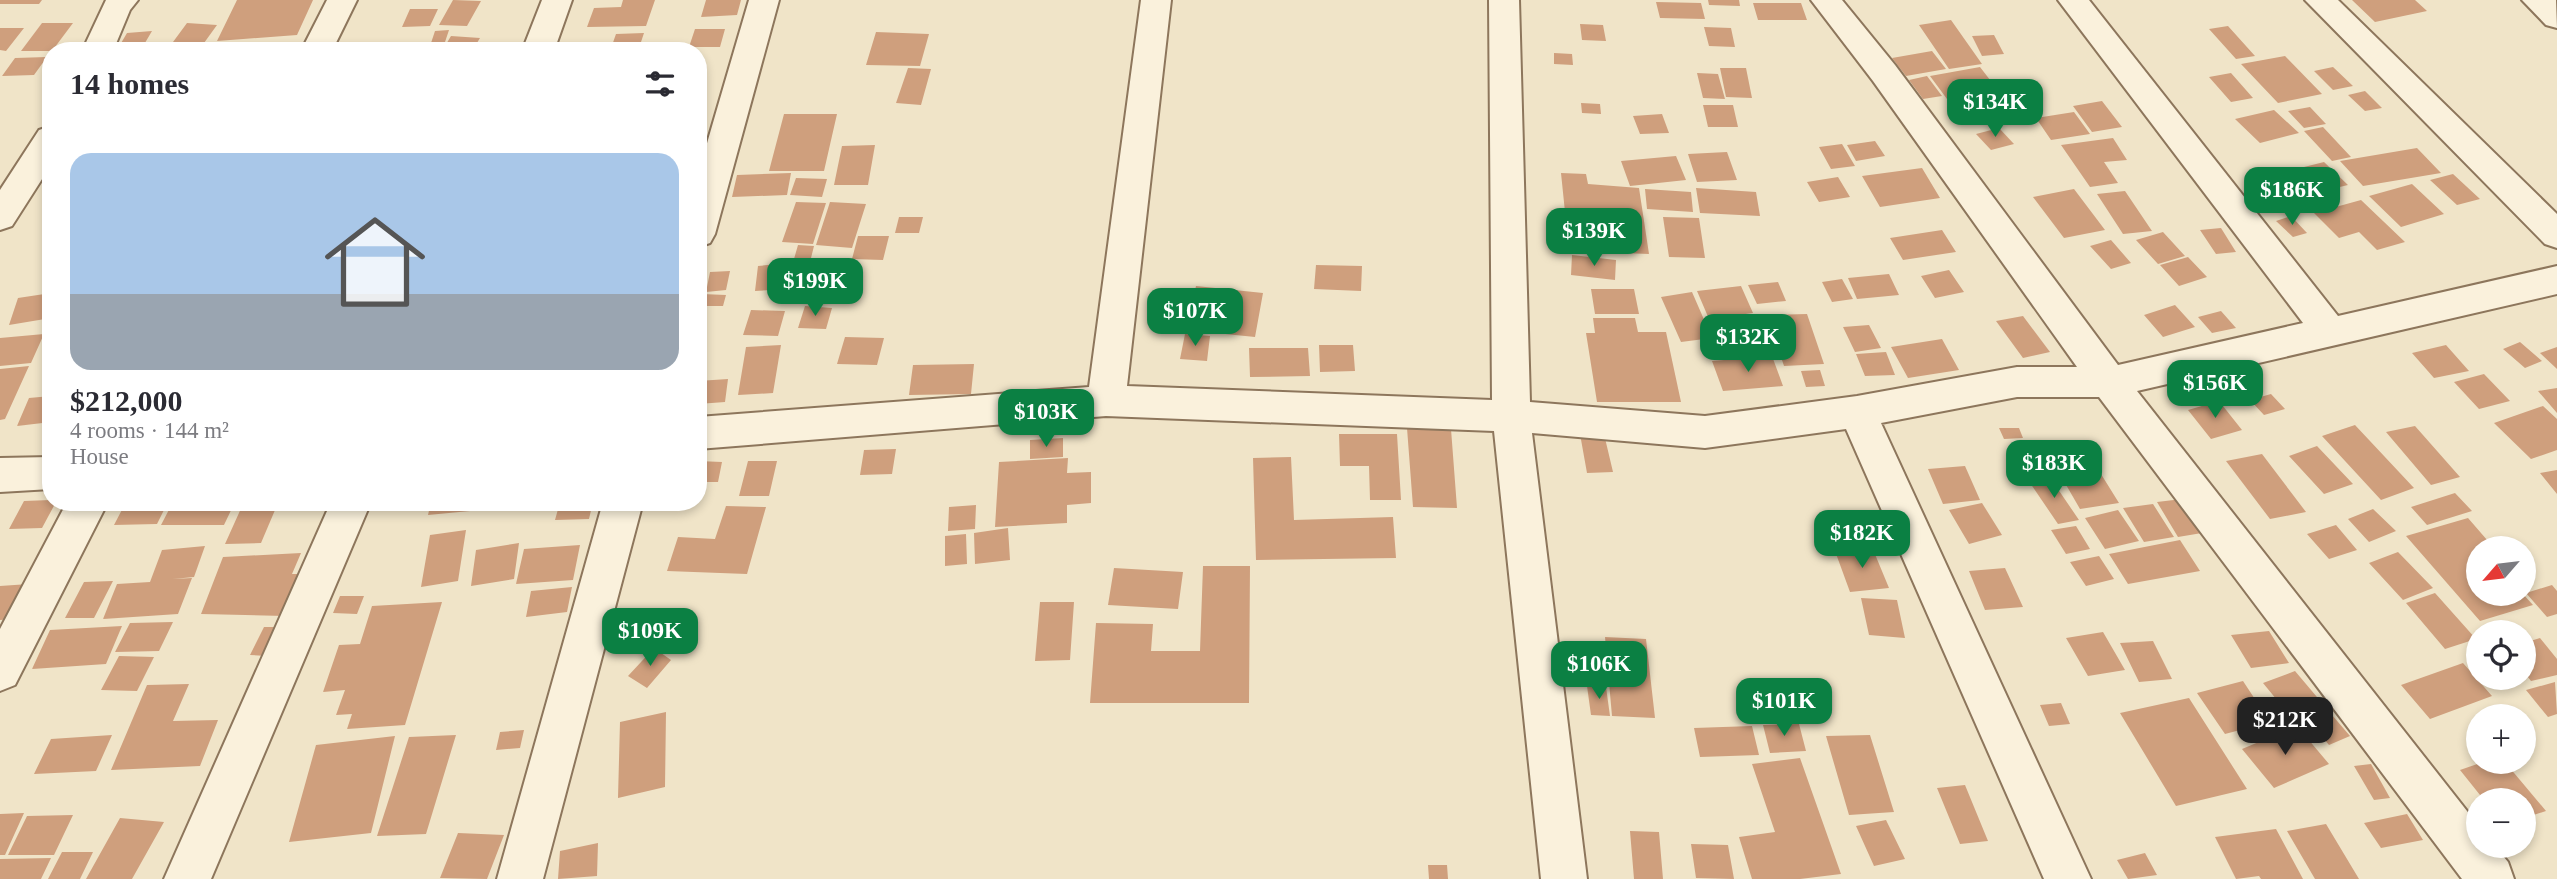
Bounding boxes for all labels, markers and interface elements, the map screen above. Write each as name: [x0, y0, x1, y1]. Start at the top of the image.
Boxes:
icon: filters: [641, 65, 679, 103]
text: 14 homes: [70, 67, 189, 100]
pin: $134K: [1946, 80, 2044, 139]
text: $134K: [1963, 89, 2027, 114]
pin: $186K: [2243, 168, 2341, 227]
text: $186K: [2260, 177, 2324, 202]
icon: home: [312, 199, 438, 325]
pin: $139K: [1545, 208, 1643, 268]
text: $139K: [1562, 218, 1626, 243]
pin: $199K: [766, 258, 864, 318]
text: $199K: [783, 268, 847, 293]
pin: $107K: [1146, 288, 1244, 348]
text: $107K: [1163, 298, 1227, 323]
pin: $132K: [1699, 314, 1797, 374]
text: $132K: [1716, 324, 1780, 349]
pin: $156K: [2166, 360, 2264, 420]
text: $156K: [2183, 370, 2247, 395]
text: $212,000: [70, 384, 183, 417]
pin: $103K: [997, 390, 1095, 449]
text: $103K: [1014, 399, 1078, 424]
text: 4 rooms · 144 m²: [70, 418, 229, 443]
pin: $183K: [2005, 440, 2103, 500]
text: House: [70, 444, 129, 469]
text: $183K: [2022, 450, 2086, 475]
pin: $182K: [1813, 510, 1911, 570]
text: $182K: [1830, 520, 1894, 545]
north arrow: [2466, 536, 2536, 606]
map controls: [2466, 536, 2536, 858]
pin: $109K: [601, 608, 699, 668]
text: $109K: [618, 618, 682, 643]
button: locate: [2466, 620, 2536, 690]
pin: $106K: [1550, 642, 1648, 701]
text: $106K: [1567, 651, 1631, 676]
pin: $101K: [1735, 678, 1833, 738]
text: $101K: [1752, 688, 1816, 713]
pin: $212K: [2236, 698, 2334, 757]
button: +: [2466, 704, 2536, 774]
text: $212K: [2253, 707, 2317, 732]
button: −: [2466, 788, 2536, 858]

